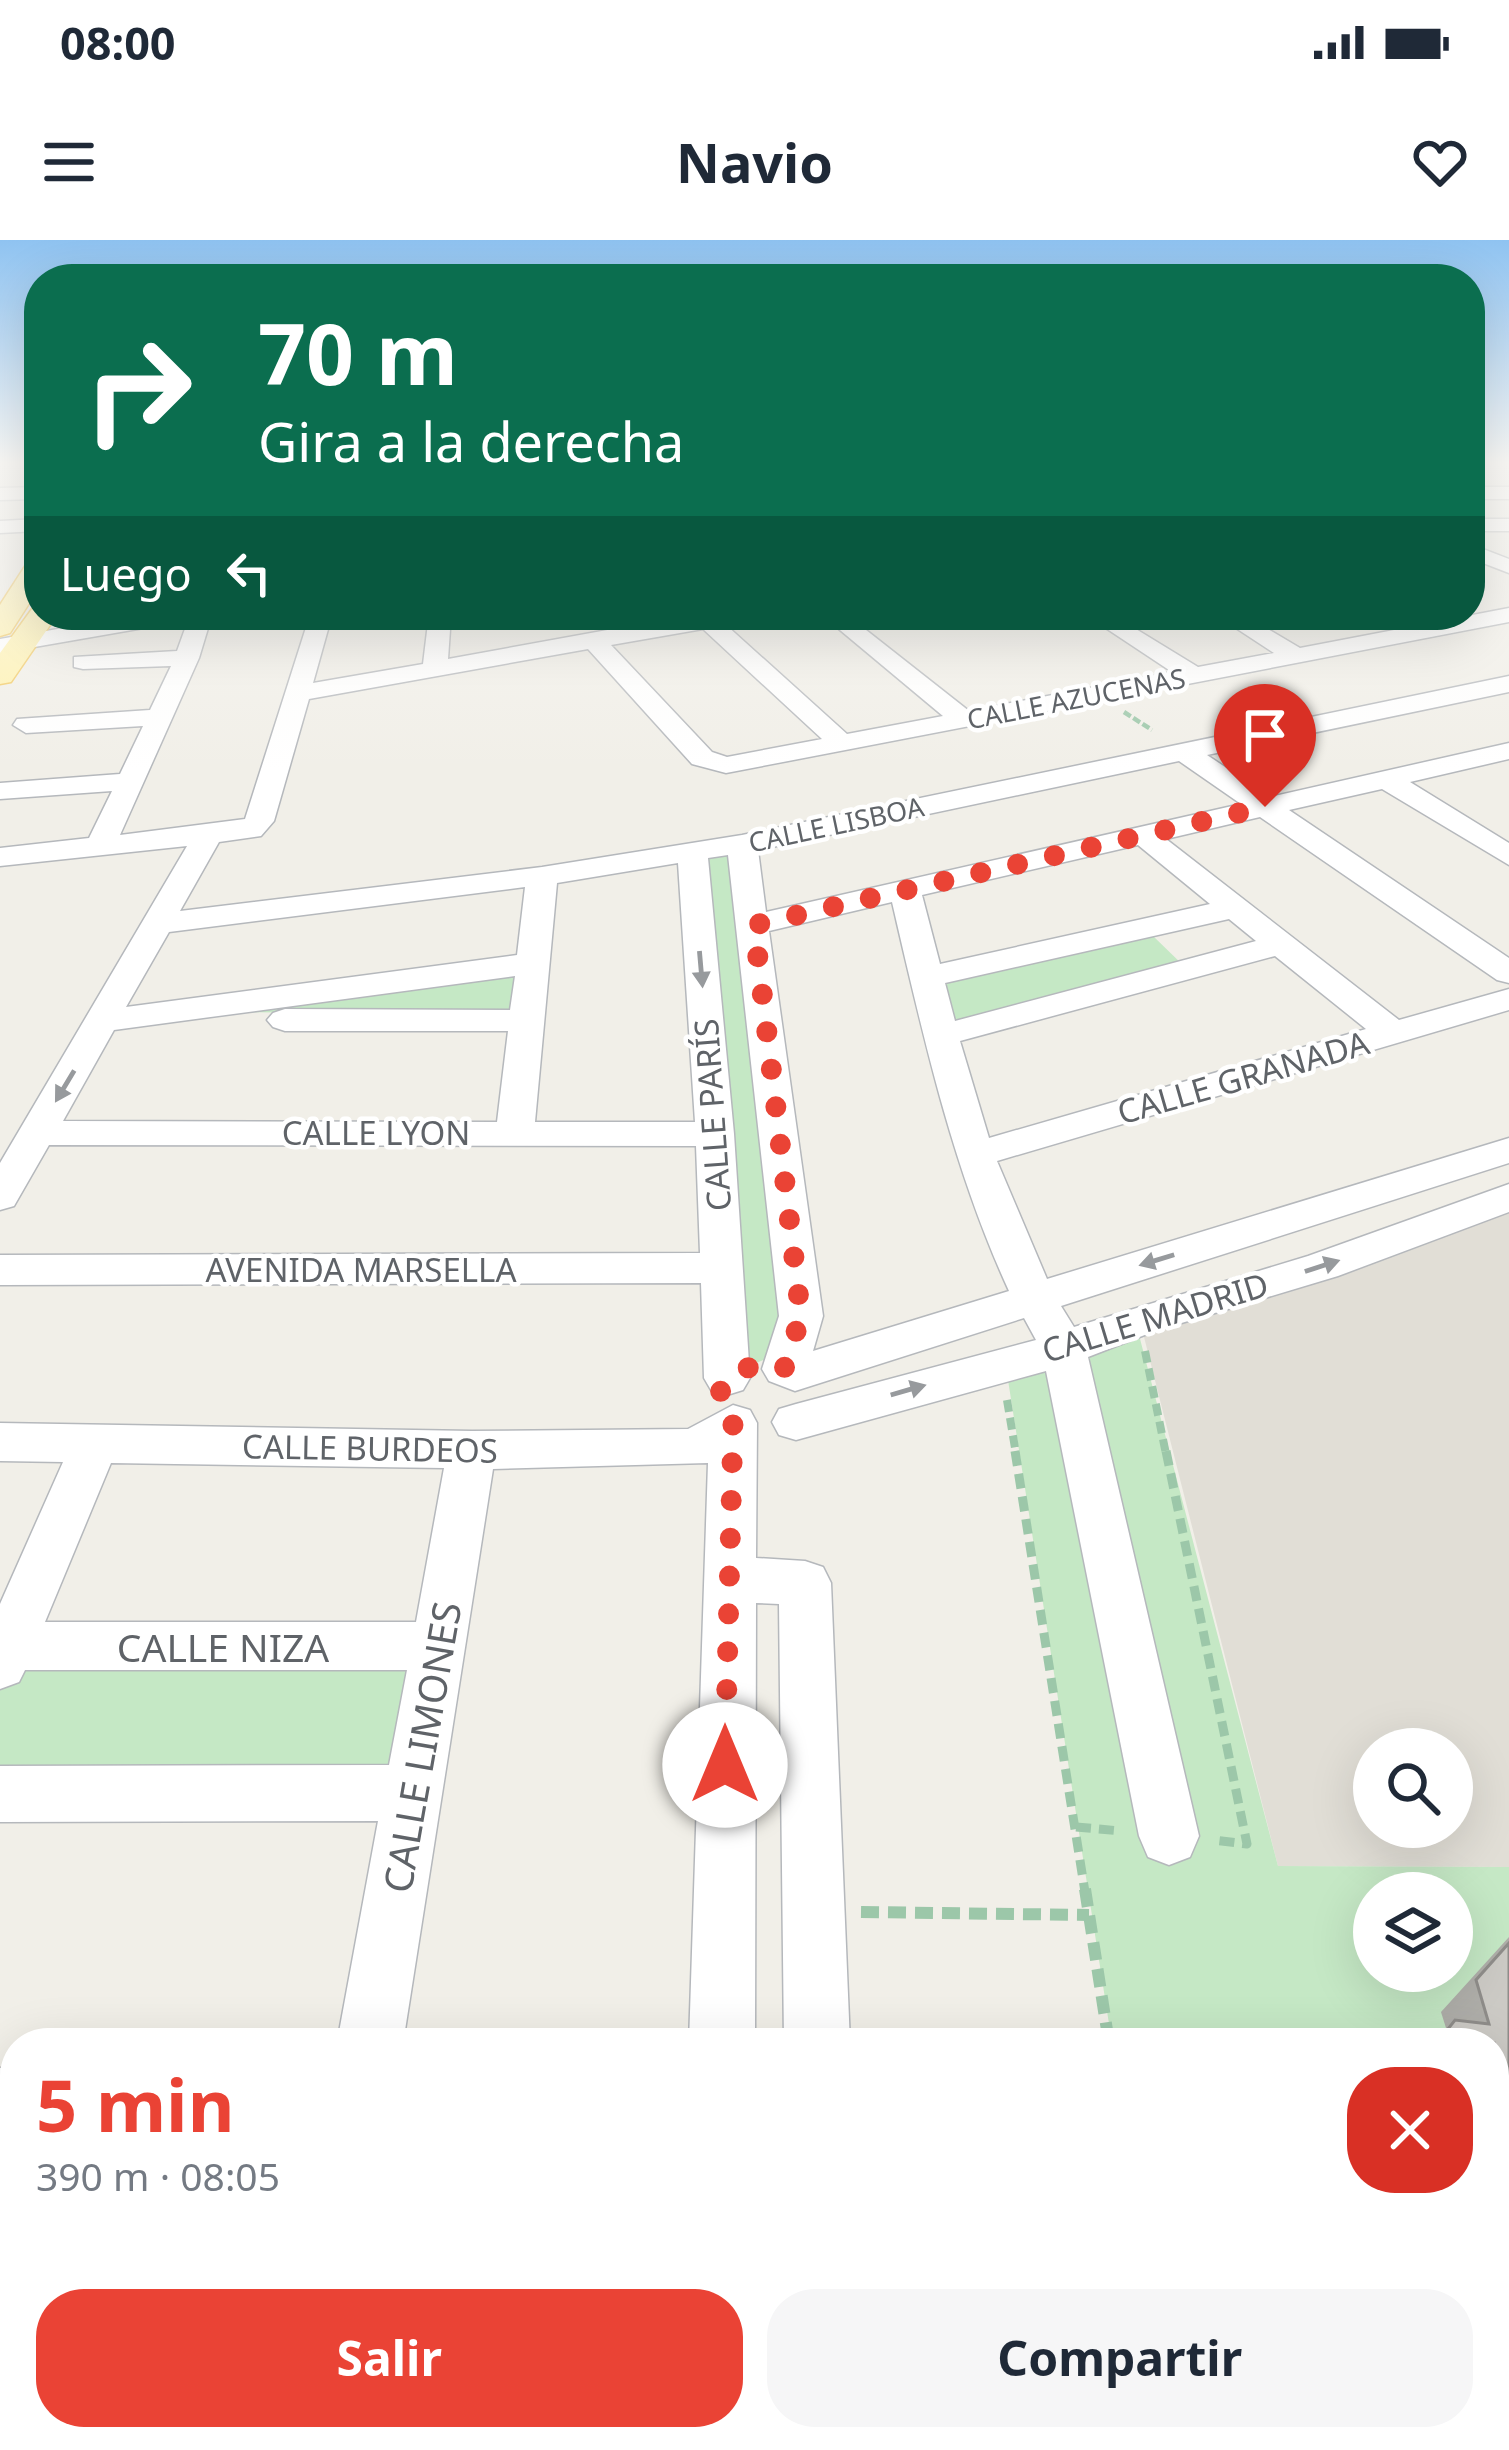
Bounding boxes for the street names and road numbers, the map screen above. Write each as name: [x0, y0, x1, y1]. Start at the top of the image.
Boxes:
street label: CALLE AZUCENAS: [964, 659, 1188, 737]
street label: CALLE LISBOA: [745, 787, 928, 861]
street label: CALLE PARÍS: [683, 1017, 741, 1213]
street label: CALLE GRANADA: [1112, 1019, 1375, 1134]
street label: CALLE LYON: [282, 1110, 470, 1155]
street label: AVENIDA MARSELLA: [206, 1247, 517, 1292]
street label: CALLE MADRID: [1036, 1261, 1274, 1373]
street label: CALLE BURDEOS: [242, 1423, 498, 1473]
street label: CALLE LIMONES: [369, 1597, 473, 1897]
street label: CALLE NIZA: [117, 1620, 329, 1673]

